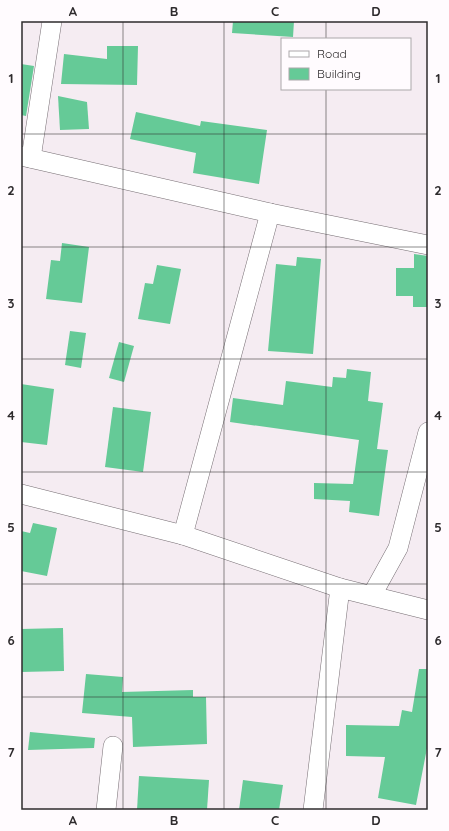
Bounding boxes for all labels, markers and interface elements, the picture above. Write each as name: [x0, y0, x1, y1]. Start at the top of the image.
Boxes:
text: A: [69, 3, 78, 19]
text: B: [170, 3, 178, 19]
text: C: [271, 3, 279, 19]
text: D: [371, 3, 381, 19]
legend: [281, 38, 411, 90]
text: Road: [317, 46, 347, 61]
text: Building: [317, 66, 361, 81]
text: 1: [8, 70, 14, 86]
text: 1: [435, 70, 441, 86]
text: 2: [7, 182, 15, 198]
text: 2: [434, 182, 442, 198]
text: 3: [8, 295, 15, 311]
text: 3: [435, 295, 442, 311]
text: 4: [7, 407, 15, 423]
text: 4: [434, 407, 442, 423]
text: 5: [7, 519, 15, 535]
text: 5: [434, 519, 442, 535]
text: 6: [7, 632, 15, 648]
text: 6: [434, 632, 442, 648]
text: 7: [7, 744, 15, 760]
text: 7: [434, 744, 442, 760]
text: A: [69, 812, 78, 828]
text: B: [170, 812, 178, 828]
text: C: [271, 812, 279, 828]
text: D: [371, 812, 381, 828]

